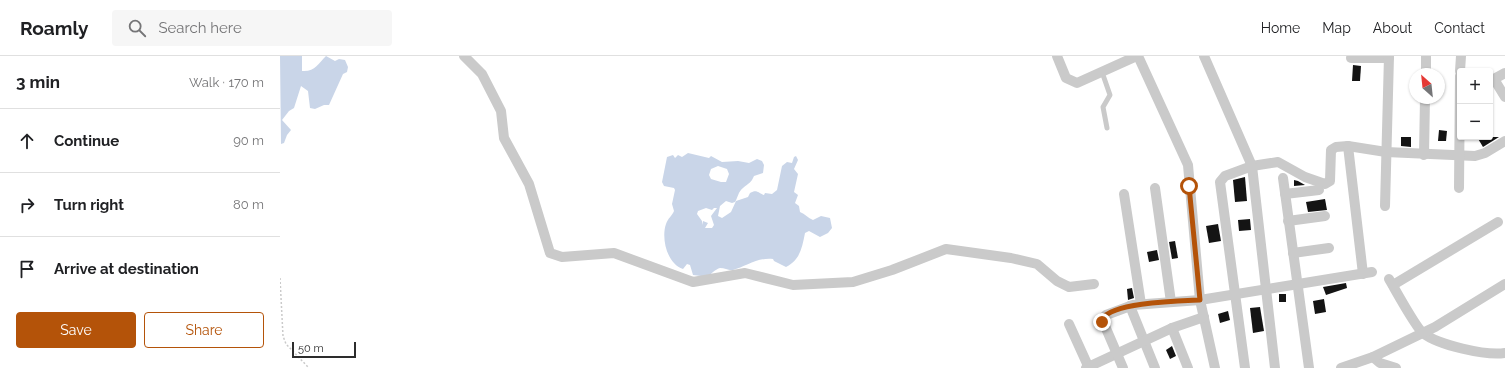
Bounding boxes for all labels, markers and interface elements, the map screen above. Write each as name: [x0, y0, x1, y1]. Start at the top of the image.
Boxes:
search box: [112, 10, 392, 46]
text: Roamly: [20, 17, 88, 39]
icon: search: [126, 17, 148, 39]
text: Search here: [158, 19, 242, 37]
text: Home: [1261, 20, 1300, 36]
text: Map: [1322, 20, 1351, 36]
text: About: [1373, 20, 1412, 36]
text: Contact: [1434, 20, 1485, 36]
north arrow: [1409, 68, 1445, 104]
map controls: [1457, 68, 1493, 140]
button: +: [1457, 68, 1493, 104]
text: 3 min: [16, 72, 60, 92]
text: Walk · 170 m: [189, 75, 264, 90]
button: −: [1457, 104, 1493, 140]
icon: ahead: [16, 130, 38, 152]
text: Continue: [54, 132, 119, 150]
text: 90 m: [233, 133, 264, 148]
route start: [1180, 177, 1198, 195]
icon: right: [16, 194, 38, 216]
text: Turn right: [54, 196, 124, 214]
text: 80 m: [233, 197, 264, 212]
icon: arrive: [16, 258, 38, 280]
text: Arrive at destination: [54, 260, 199, 278]
button: Save: [16, 312, 136, 348]
button: Share: [144, 312, 264, 348]
route end: [1093, 313, 1111, 331]
scale bar: [292, 340, 356, 359]
text: 50 m: [298, 342, 324, 355]

